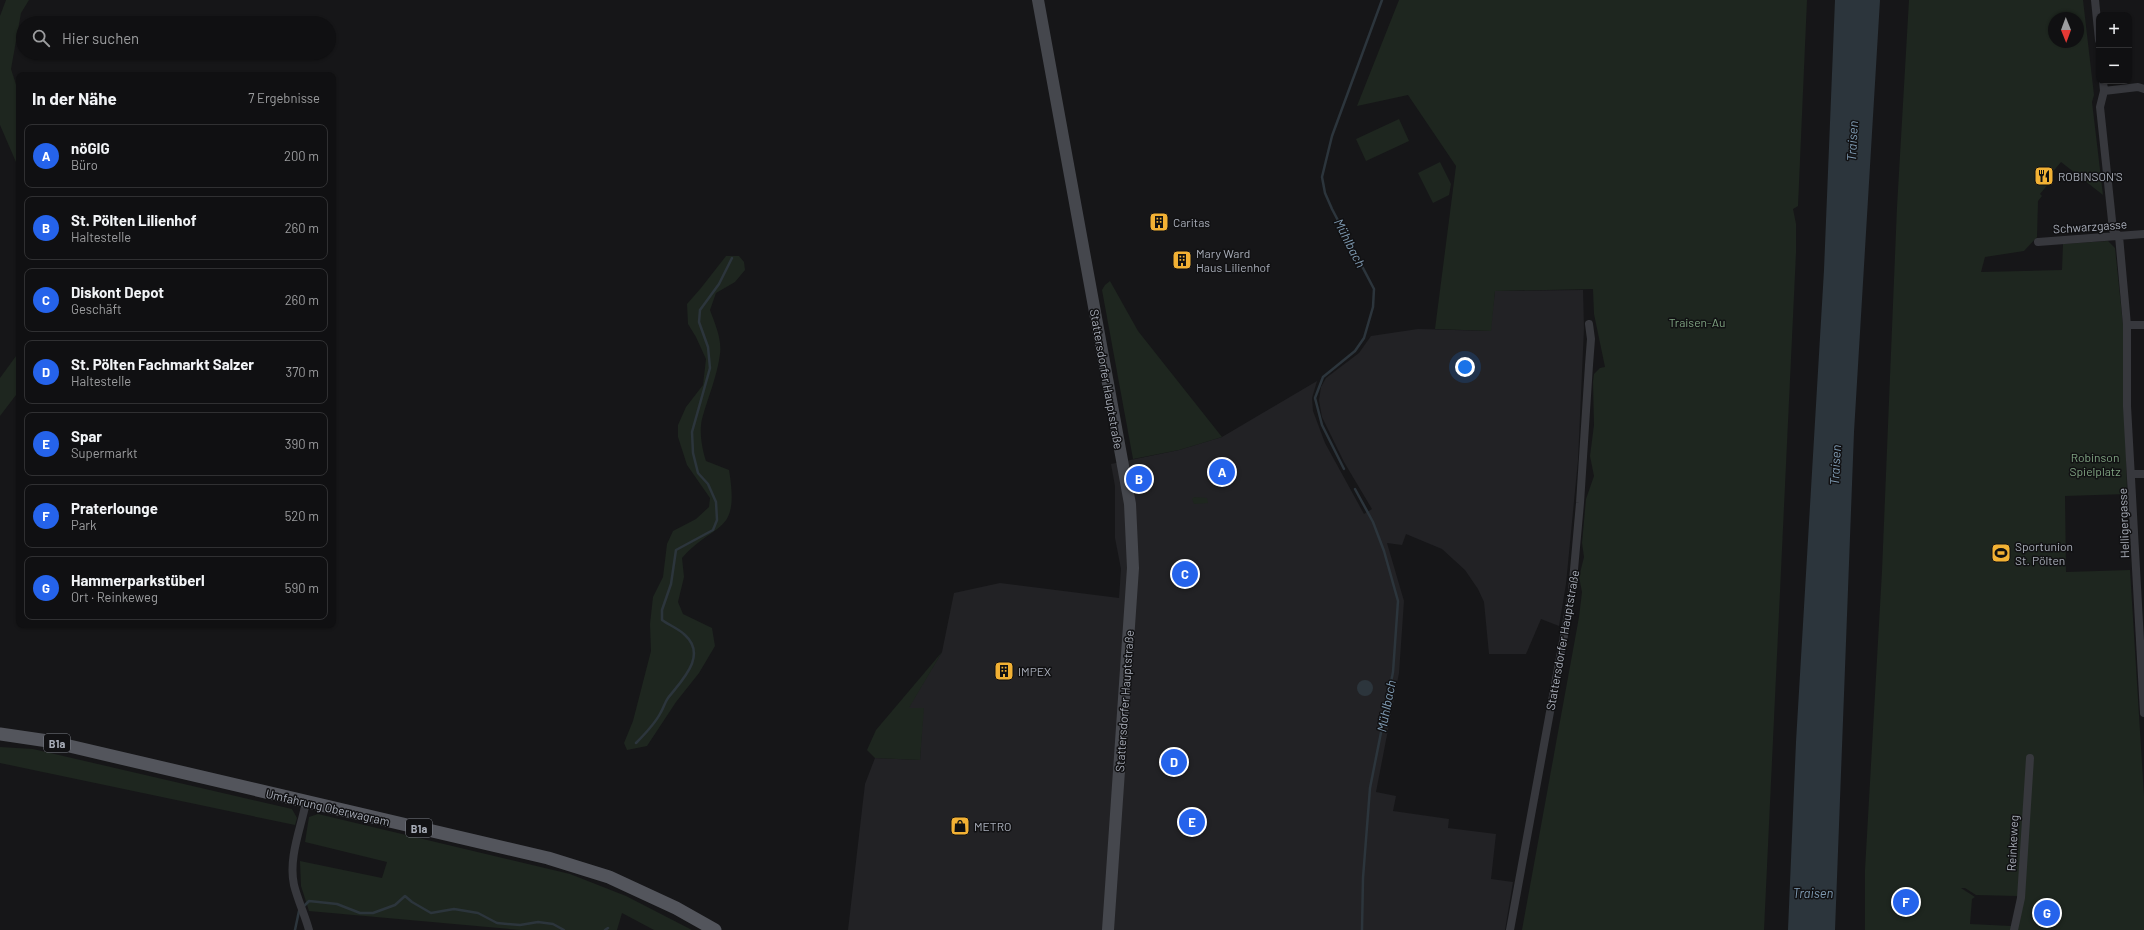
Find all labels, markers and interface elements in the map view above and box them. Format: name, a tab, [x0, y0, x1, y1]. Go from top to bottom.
north arrow	[2048, 12, 2084, 48]
map controls	[2096, 12, 2132, 84]
button: +	[2096, 12, 2132, 48]
search box	[16, 16, 336, 60]
icon: search	[30, 27, 52, 49]
text: Hier suchen	[62, 29, 139, 47]
button: −	[2096, 48, 2132, 84]
text: In der Nähe	[32, 88, 117, 108]
text: 7 Ergebnisse	[248, 90, 320, 106]
water label: Traisen	[1843, 120, 1861, 162]
text: nöGIG	[71, 139, 110, 157]
text: A	[42, 148, 50, 164]
text: 200 m	[284, 148, 319, 164]
text: Büro	[71, 157, 98, 173]
restaurant icon: ROBINSON'S	[2033, 165, 2055, 187]
place label: ROBINSON'S	[2058, 169, 2123, 183]
text: St. Pölten Lilienhof	[71, 211, 196, 229]
building icon: Caritas	[1148, 211, 1170, 233]
place label: Caritas	[1173, 215, 1210, 229]
water label: Mühlbach	[1331, 216, 1369, 270]
street label: Schwarzgasse	[2052, 216, 2128, 236]
text: B	[42, 220, 50, 236]
text: 260 m	[285, 220, 319, 236]
text: Haltestelle	[71, 229, 131, 245]
place label: Mary Ward Haus Lilienhof	[1196, 246, 1270, 274]
building icon: Mary Ward Haus Lilienhof	[1171, 249, 1193, 271]
text: Diskont Depot	[71, 283, 164, 301]
text: C	[42, 292, 50, 308]
text: 260 m	[285, 292, 319, 308]
text: Geschäft	[71, 301, 122, 317]
street label: Stattersdorfer Hauptstraße	[1088, 308, 1126, 450]
park label: Traisen-Au	[1669, 315, 1725, 329]
text: St. Pölten Fachmarkt Salzer	[71, 355, 254, 373]
your location	[1455, 357, 1475, 377]
text: D	[42, 364, 50, 380]
text: 370 m	[285, 364, 319, 380]
text: Haltestelle	[71, 373, 131, 389]
text: Spar	[71, 427, 102, 445]
text: E	[42, 436, 50, 452]
text: 390 m	[285, 436, 319, 452]
water label: Traisen	[1826, 444, 1844, 486]
text: Supermarkt	[71, 445, 138, 461]
park label: Robinson Spielplatz	[2069, 450, 2121, 478]
pin: A	[1209, 457, 1235, 487]
pin: B	[1126, 464, 1152, 494]
street label: Helligergasse	[2115, 488, 2131, 558]
text: Praterlounge	[71, 499, 158, 517]
text: F	[42, 508, 50, 524]
text: 520 m	[285, 508, 319, 524]
text: Park	[71, 517, 97, 533]
place label: Sportunion St. Pölten	[2015, 539, 2073, 567]
sports icon: Sportunion St. Pölten	[1990, 542, 2012, 564]
pin: C	[1172, 559, 1198, 589]
street label: Stattersdorfer Hauptstraße	[1543, 569, 1581, 711]
text: Hammerparkstüberl	[71, 571, 205, 589]
text: G	[42, 580, 50, 596]
text: 590 m	[285, 580, 319, 596]
text: Ort · Reinkeweg	[71, 589, 158, 605]
street label: Stattersdorfer Hauptstraße	[1112, 630, 1136, 772]
building icon: IMPEX	[993, 660, 1015, 682]
place label: IMPEX	[1018, 664, 1051, 678]
water label: Mühlbach	[1373, 678, 1399, 733]
road number: B1a	[44, 734, 70, 752]
pin: D	[1161, 747, 1187, 777]
street label: Umfahrung Oberwagram	[265, 786, 391, 828]
pin: E	[1179, 807, 1205, 837]
street label: Reinkeweg	[2004, 814, 2020, 872]
shop icon: METRO	[949, 815, 971, 837]
road number: B1a	[406, 819, 432, 837]
place label: METRO	[974, 819, 1011, 833]
water label: Traisen	[1793, 885, 1834, 901]
pin: F	[1893, 887, 1919, 917]
pin: G	[2034, 898, 2060, 928]

